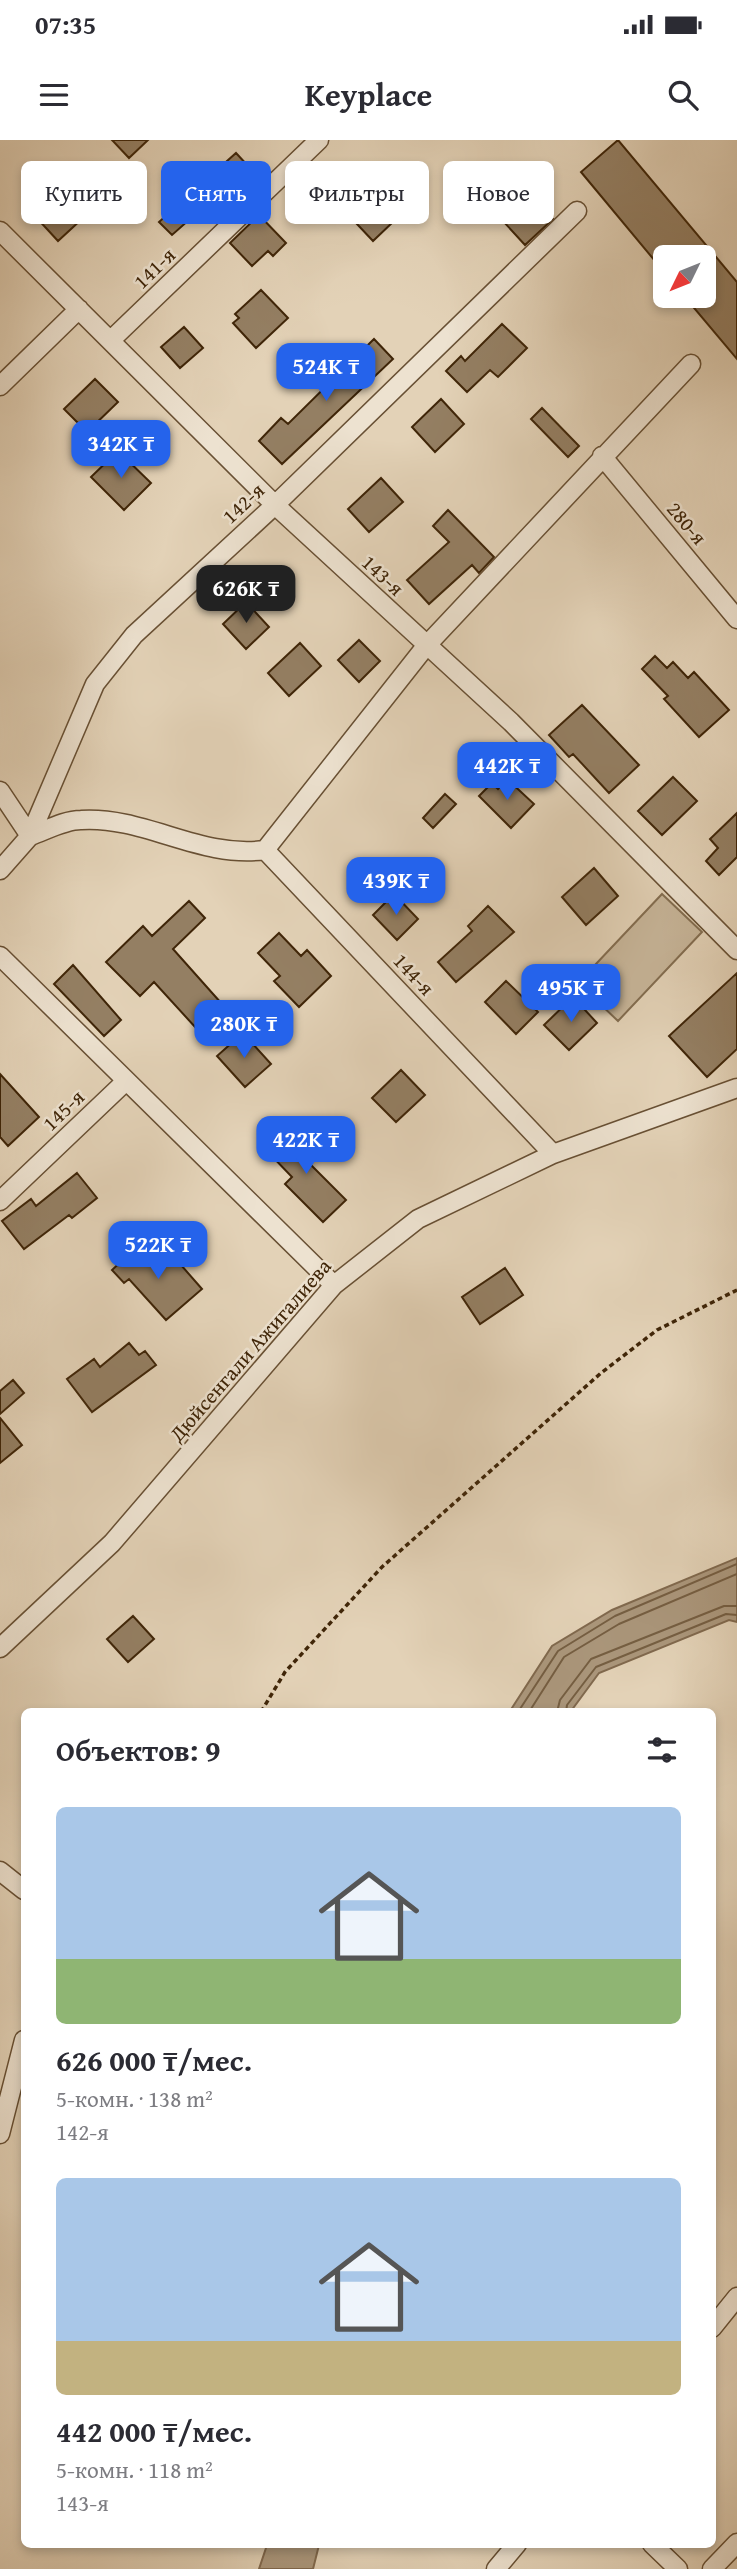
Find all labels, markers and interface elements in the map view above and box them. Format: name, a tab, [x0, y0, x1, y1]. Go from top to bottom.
text: 07:35	[35, 5, 96, 44]
text: Keyplace	[305, 71, 432, 118]
icon: menu	[35, 76, 73, 114]
icon: search	[664, 76, 702, 114]
chip: Купить	[21, 161, 147, 224]
chip: Снять	[161, 161, 271, 224]
chip: Фильтры	[285, 161, 429, 224]
chip: Новое	[443, 161, 554, 224]
street label: 141-я	[126, 240, 182, 296]
north arrow	[653, 245, 716, 308]
map controls	[653, 245, 716, 308]
pin: 524K ₸	[269, 344, 383, 403]
text: 524K ₸	[292, 349, 360, 382]
pin: 342K ₸	[64, 420, 178, 480]
text: 342K ₸	[87, 426, 155, 459]
street label: 142-я	[215, 475, 271, 531]
street label: 280-я	[660, 495, 715, 552]
street label: 143-я	[355, 547, 411, 603]
pin: 626K ₸	[189, 566, 303, 625]
text: 626K ₸	[212, 571, 280, 604]
pin: 442K ₸	[450, 742, 564, 802]
text: 442K ₸	[473, 748, 541, 781]
pin: 439K ₸	[339, 858, 453, 917]
text: 439K ₸	[362, 863, 430, 896]
street label: 144-я	[386, 946, 442, 1002]
pin: 495K ₸	[514, 964, 628, 1024]
text: 495K ₸	[537, 970, 605, 1003]
pin: 280K ₸	[187, 1000, 301, 1060]
text: 280K ₸	[210, 1006, 278, 1039]
street label: 145-я	[35, 1082, 91, 1138]
pin: 422K ₸	[249, 1116, 363, 1176]
text: 422K ₸	[272, 1122, 340, 1155]
pin: 522K ₸	[101, 1222, 215, 1281]
text: 522K ₸	[124, 1227, 192, 1260]
street label: Дюйсенгали Ажигалиева	[161, 1252, 338, 1449]
text: Объектов: 9	[56, 1728, 220, 1772]
icon: filters	[643, 1731, 681, 1769]
icon: home	[306, 1853, 432, 1979]
text: 626 000 ₸/мес.	[56, 2038, 252, 2082]
text: 5-комн. · 138 m²	[56, 2082, 213, 2115]
text: 142-я	[56, 2115, 109, 2148]
icon: home	[306, 2224, 432, 2350]
text: 442 000 ₸/мес.	[56, 2409, 252, 2453]
text: 5-комн. · 118 m²	[56, 2453, 213, 2486]
text: 143-я	[56, 2486, 109, 2519]

